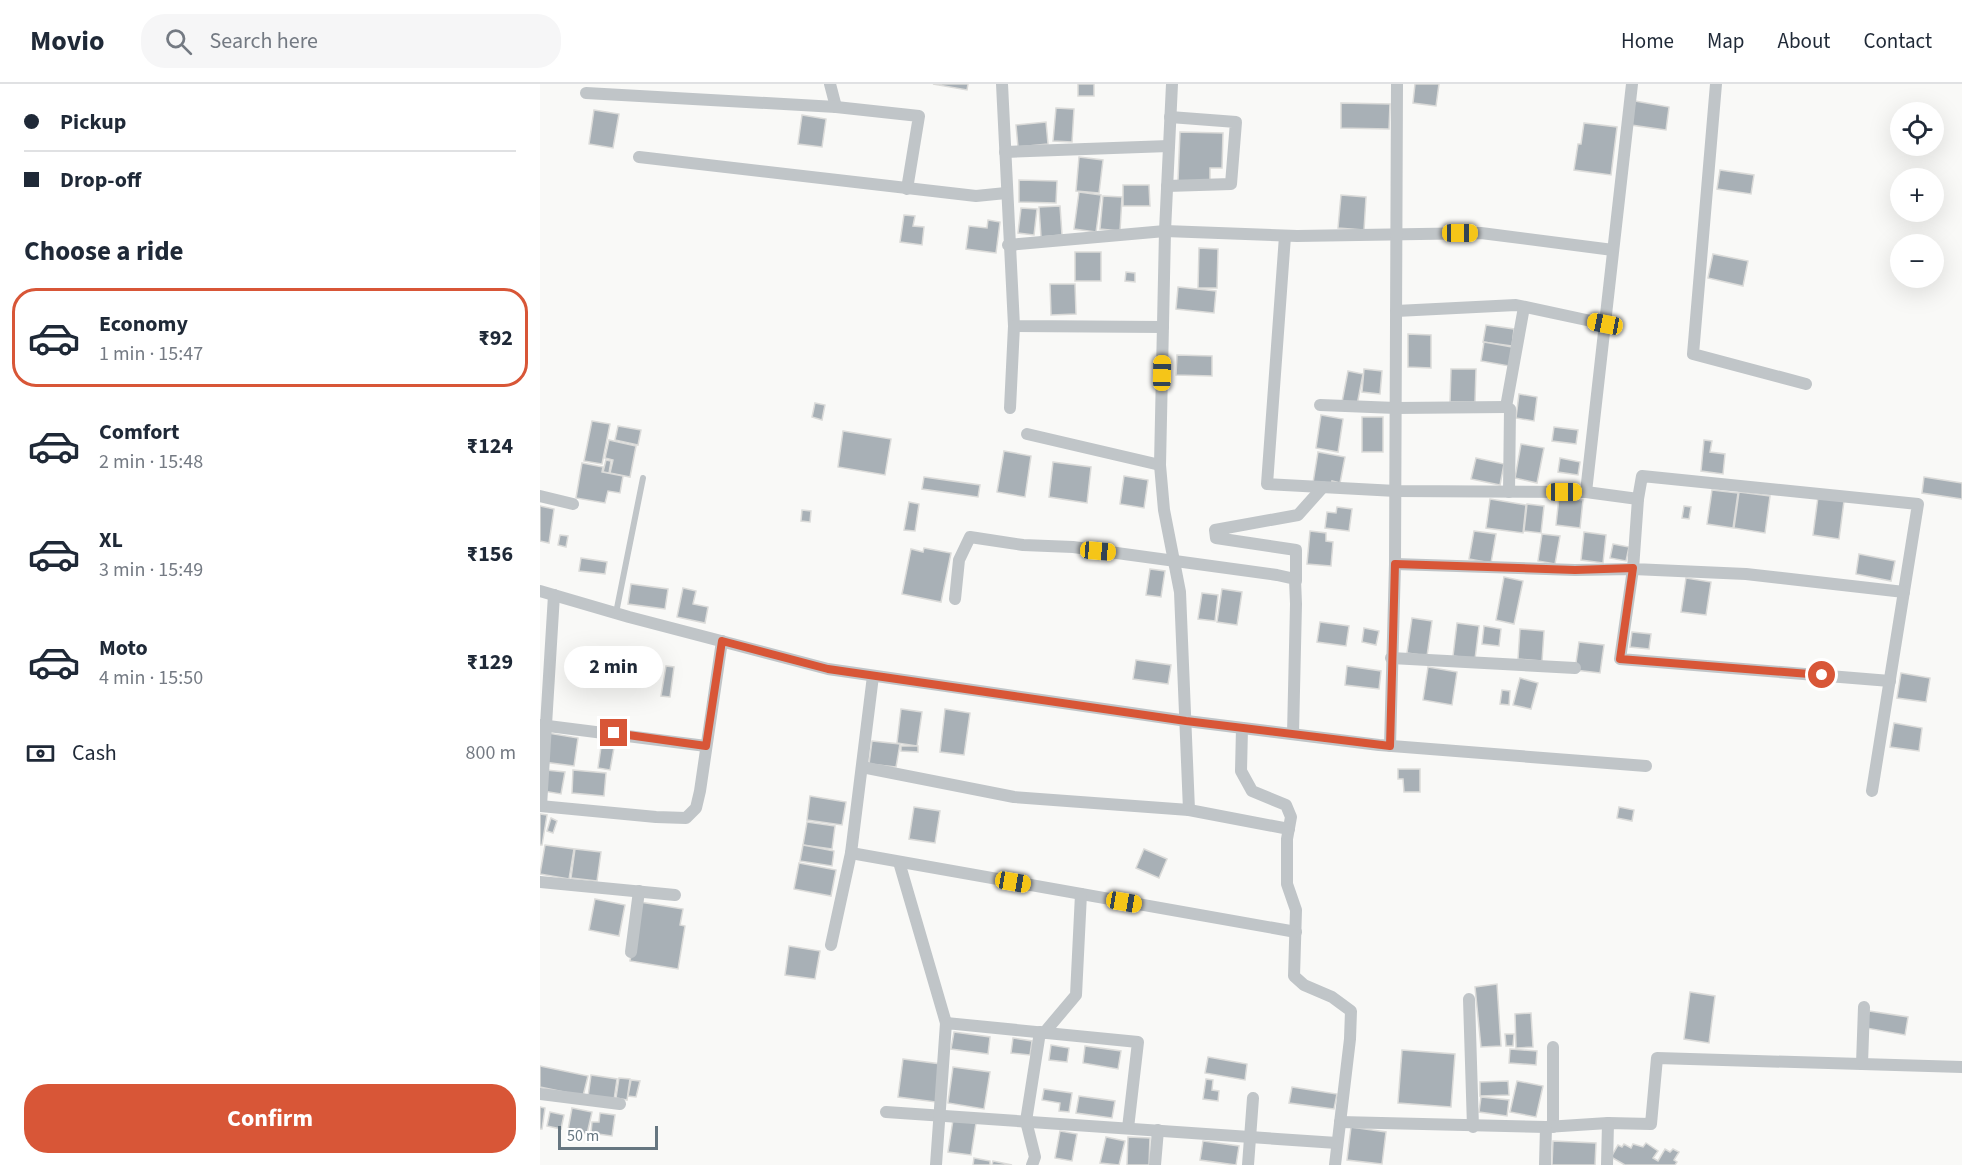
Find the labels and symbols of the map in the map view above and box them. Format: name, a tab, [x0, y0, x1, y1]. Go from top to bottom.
car	[1442, 224, 1478, 242]
car	[1586, 312, 1624, 336]
car	[1153, 355, 1171, 391]
car	[1546, 483, 1582, 501]
car	[1079, 540, 1117, 562]
callout: 2 min	[565, 646, 664, 688]
route start	[1808, 661, 1835, 688]
route end	[600, 719, 627, 746]
car	[994, 870, 1032, 894]
car	[1105, 890, 1143, 914]
scale bar	[558, 1123, 658, 1150]

